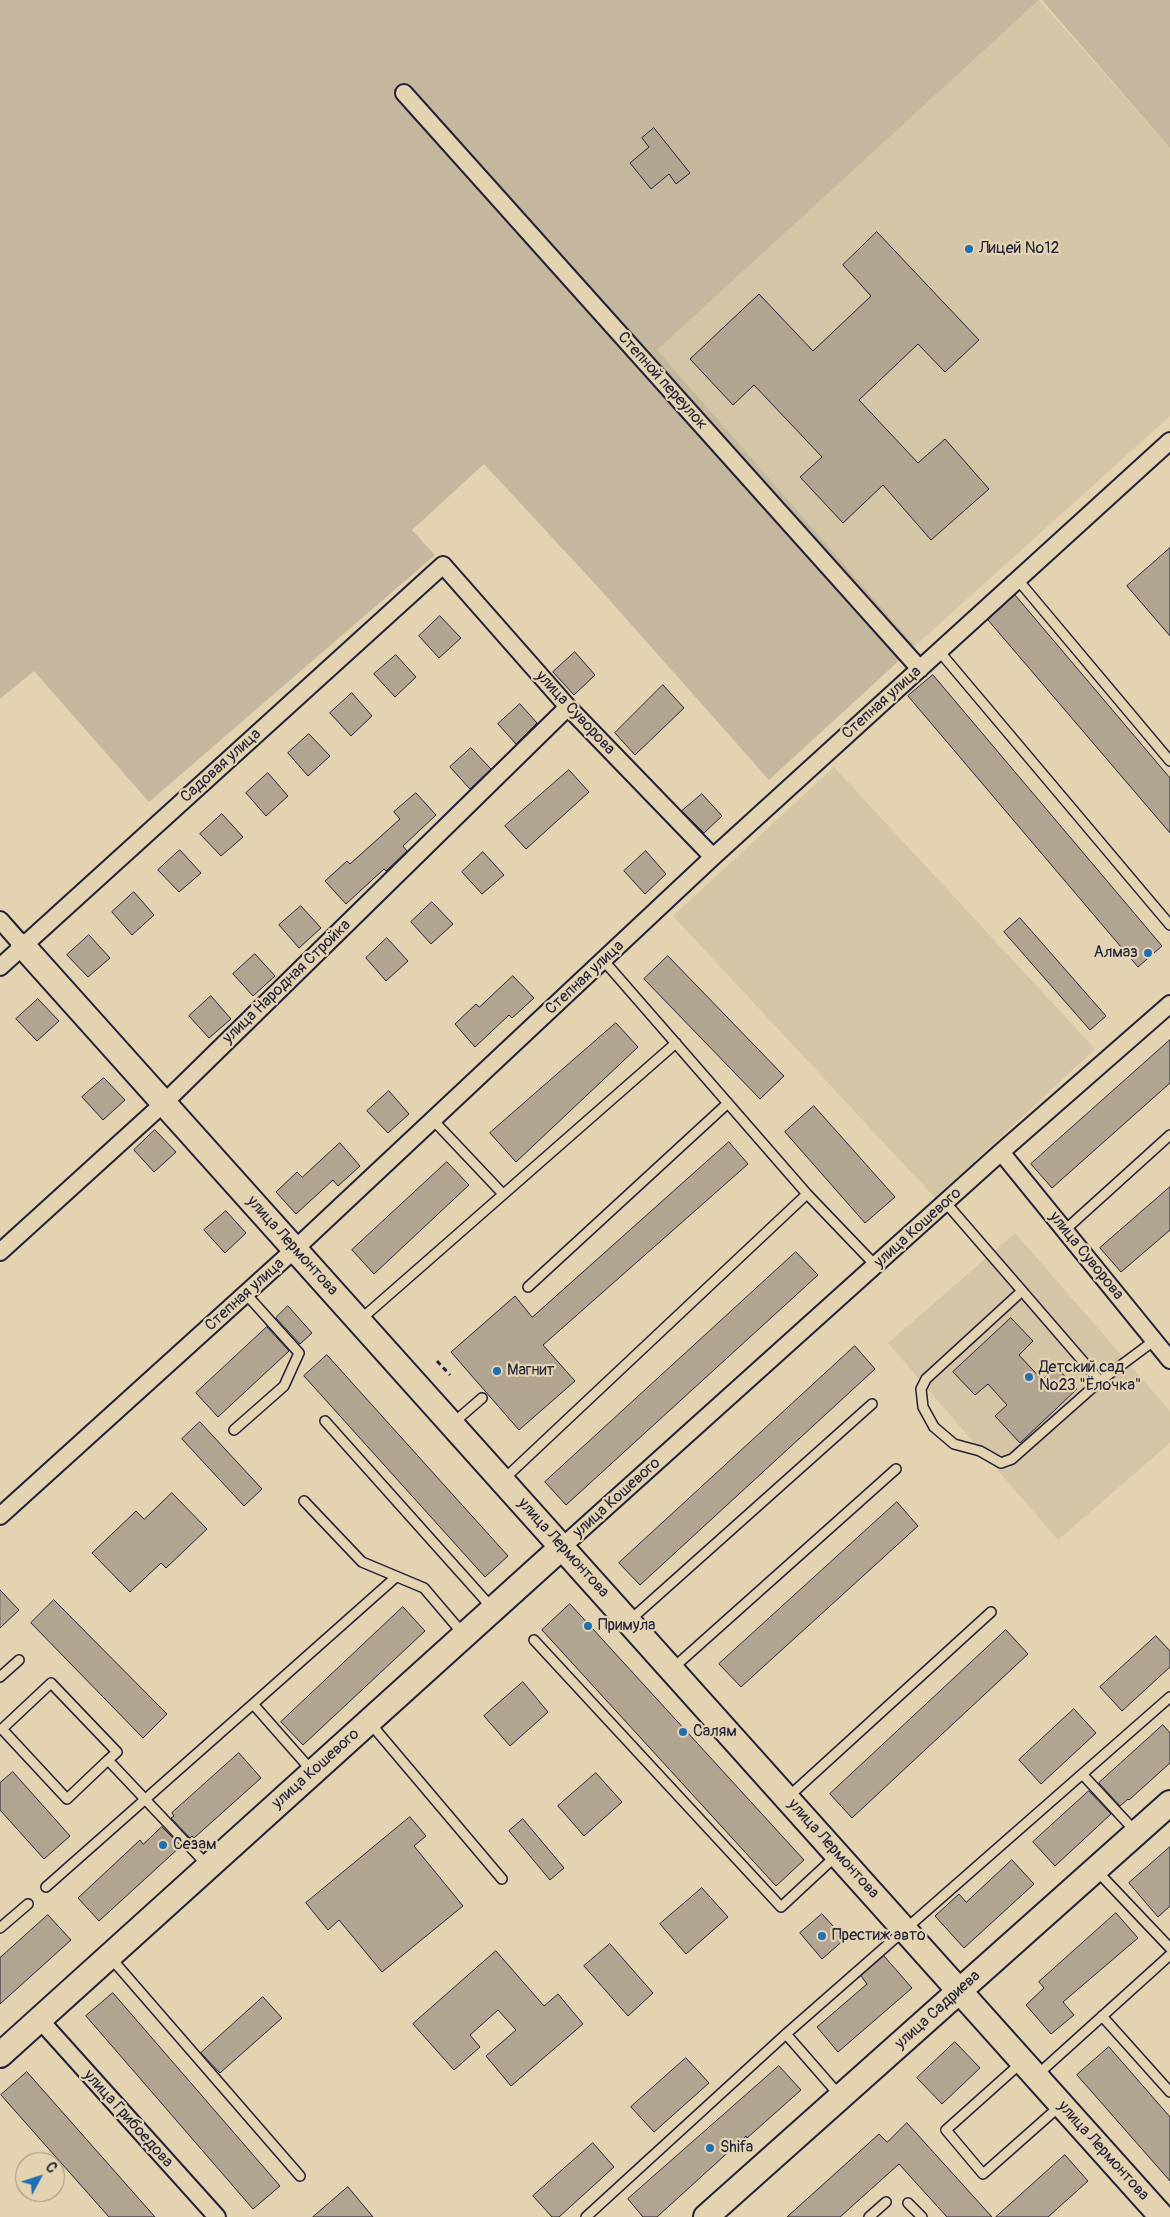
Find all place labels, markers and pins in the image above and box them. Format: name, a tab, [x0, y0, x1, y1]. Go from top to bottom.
place label: Лицей №12	[979, 239, 1059, 259]
marker: Лицей №12	[963, 243, 975, 255]
place label: Алмаз	[1094, 943, 1138, 963]
marker: Алмаз	[1142, 947, 1154, 959]
place label: Детский сад №23 "Ёлочка"	[1039, 1358, 1141, 1396]
place label: Магнит	[507, 1361, 555, 1381]
marker: Магнит	[491, 1365, 503, 1377]
marker: Детский сад №23 "Ёлочка"	[1023, 1371, 1035, 1383]
place label: Примула	[598, 1616, 656, 1636]
marker: Примула	[582, 1620, 594, 1632]
place label: Салям	[693, 1722, 737, 1742]
marker: Салям	[677, 1726, 689, 1738]
place label: Сезам	[173, 1835, 216, 1855]
marker: Сезам	[157, 1839, 169, 1851]
place label: Престиж авто	[832, 1926, 926, 1946]
marker: Престиж авто	[816, 1930, 828, 1942]
place label: Shifa	[720, 2138, 753, 2158]
marker: Shifa	[704, 2142, 716, 2154]

